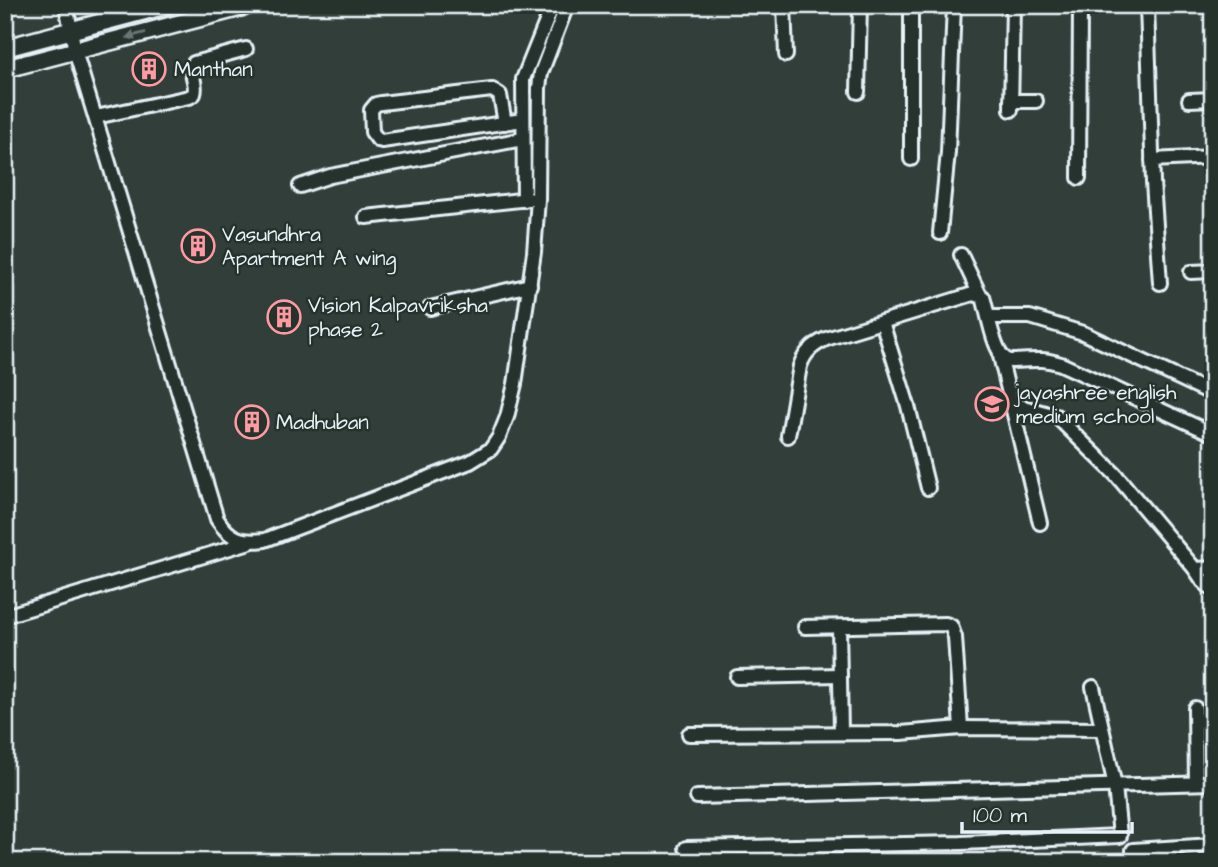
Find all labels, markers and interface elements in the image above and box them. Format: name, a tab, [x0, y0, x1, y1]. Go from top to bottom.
one-way arrow	[125, 30, 147, 41]
building icon: Manthan	[130, 50, 168, 88]
place label: Manthan	[174, 55, 253, 84]
place label: Vasundhra Apartment A wing	[222, 220, 397, 275]
building icon: Vasundhra Apartment A wing	[179, 227, 217, 265]
place label: Vision Kalpavriksha phase 2	[308, 291, 488, 345]
building icon: Vision Kalpavriksha phase 2	[265, 298, 303, 336]
place label: jayashree english medium school	[1013, 378, 1177, 431]
school or university icon: jayashree english medium school	[973, 385, 1011, 423]
building icon: Madhuban	[233, 403, 271, 441]
place label: Madhuban	[276, 408, 369, 437]
scale bar	[962, 790, 1132, 834]
text: 100 m	[973, 801, 1028, 830]

